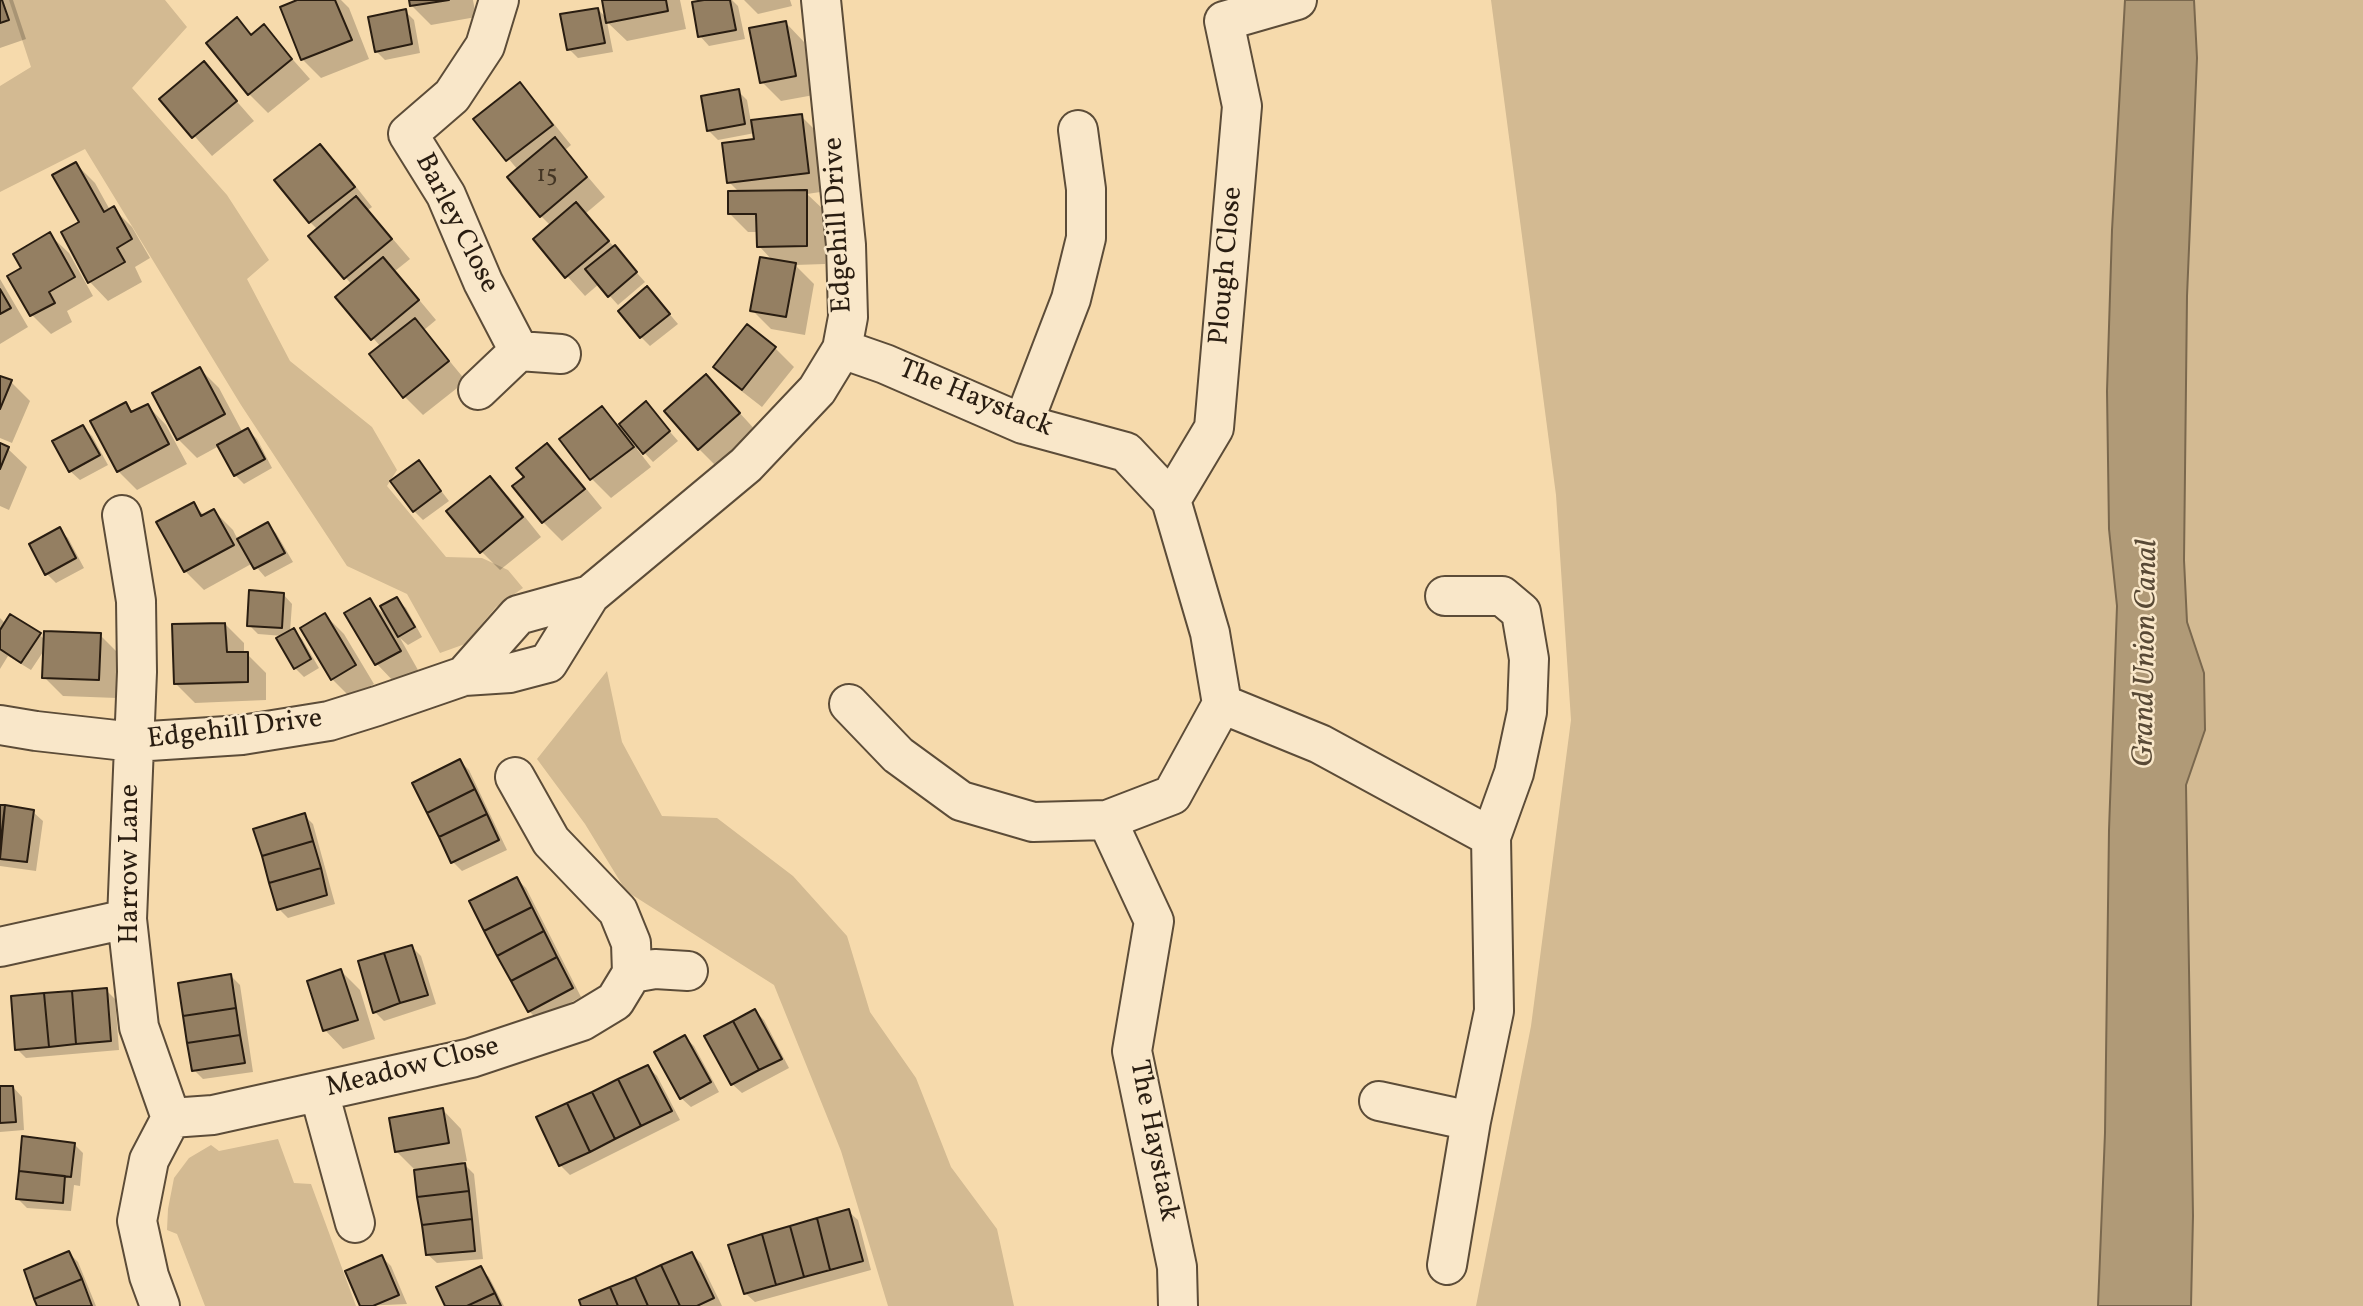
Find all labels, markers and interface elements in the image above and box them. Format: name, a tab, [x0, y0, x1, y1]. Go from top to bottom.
street label: Edgehill Drive	[819, 136, 861, 314]
street label: Barley Close	[406, 149, 504, 299]
house number: 15	[537, 163, 557, 191]
street label: Plough Close	[1204, 185, 1252, 347]
street label: The Haystack	[893, 354, 1057, 446]
water label: Grand Union Canal	[2128, 539, 2168, 767]
street label: Edgehill Drive	[146, 704, 324, 758]
street label: Harrow Lane	[115, 784, 149, 944]
street label: Meadow Close	[323, 1031, 503, 1107]
street label: The Haystack	[1120, 1058, 1184, 1224]

